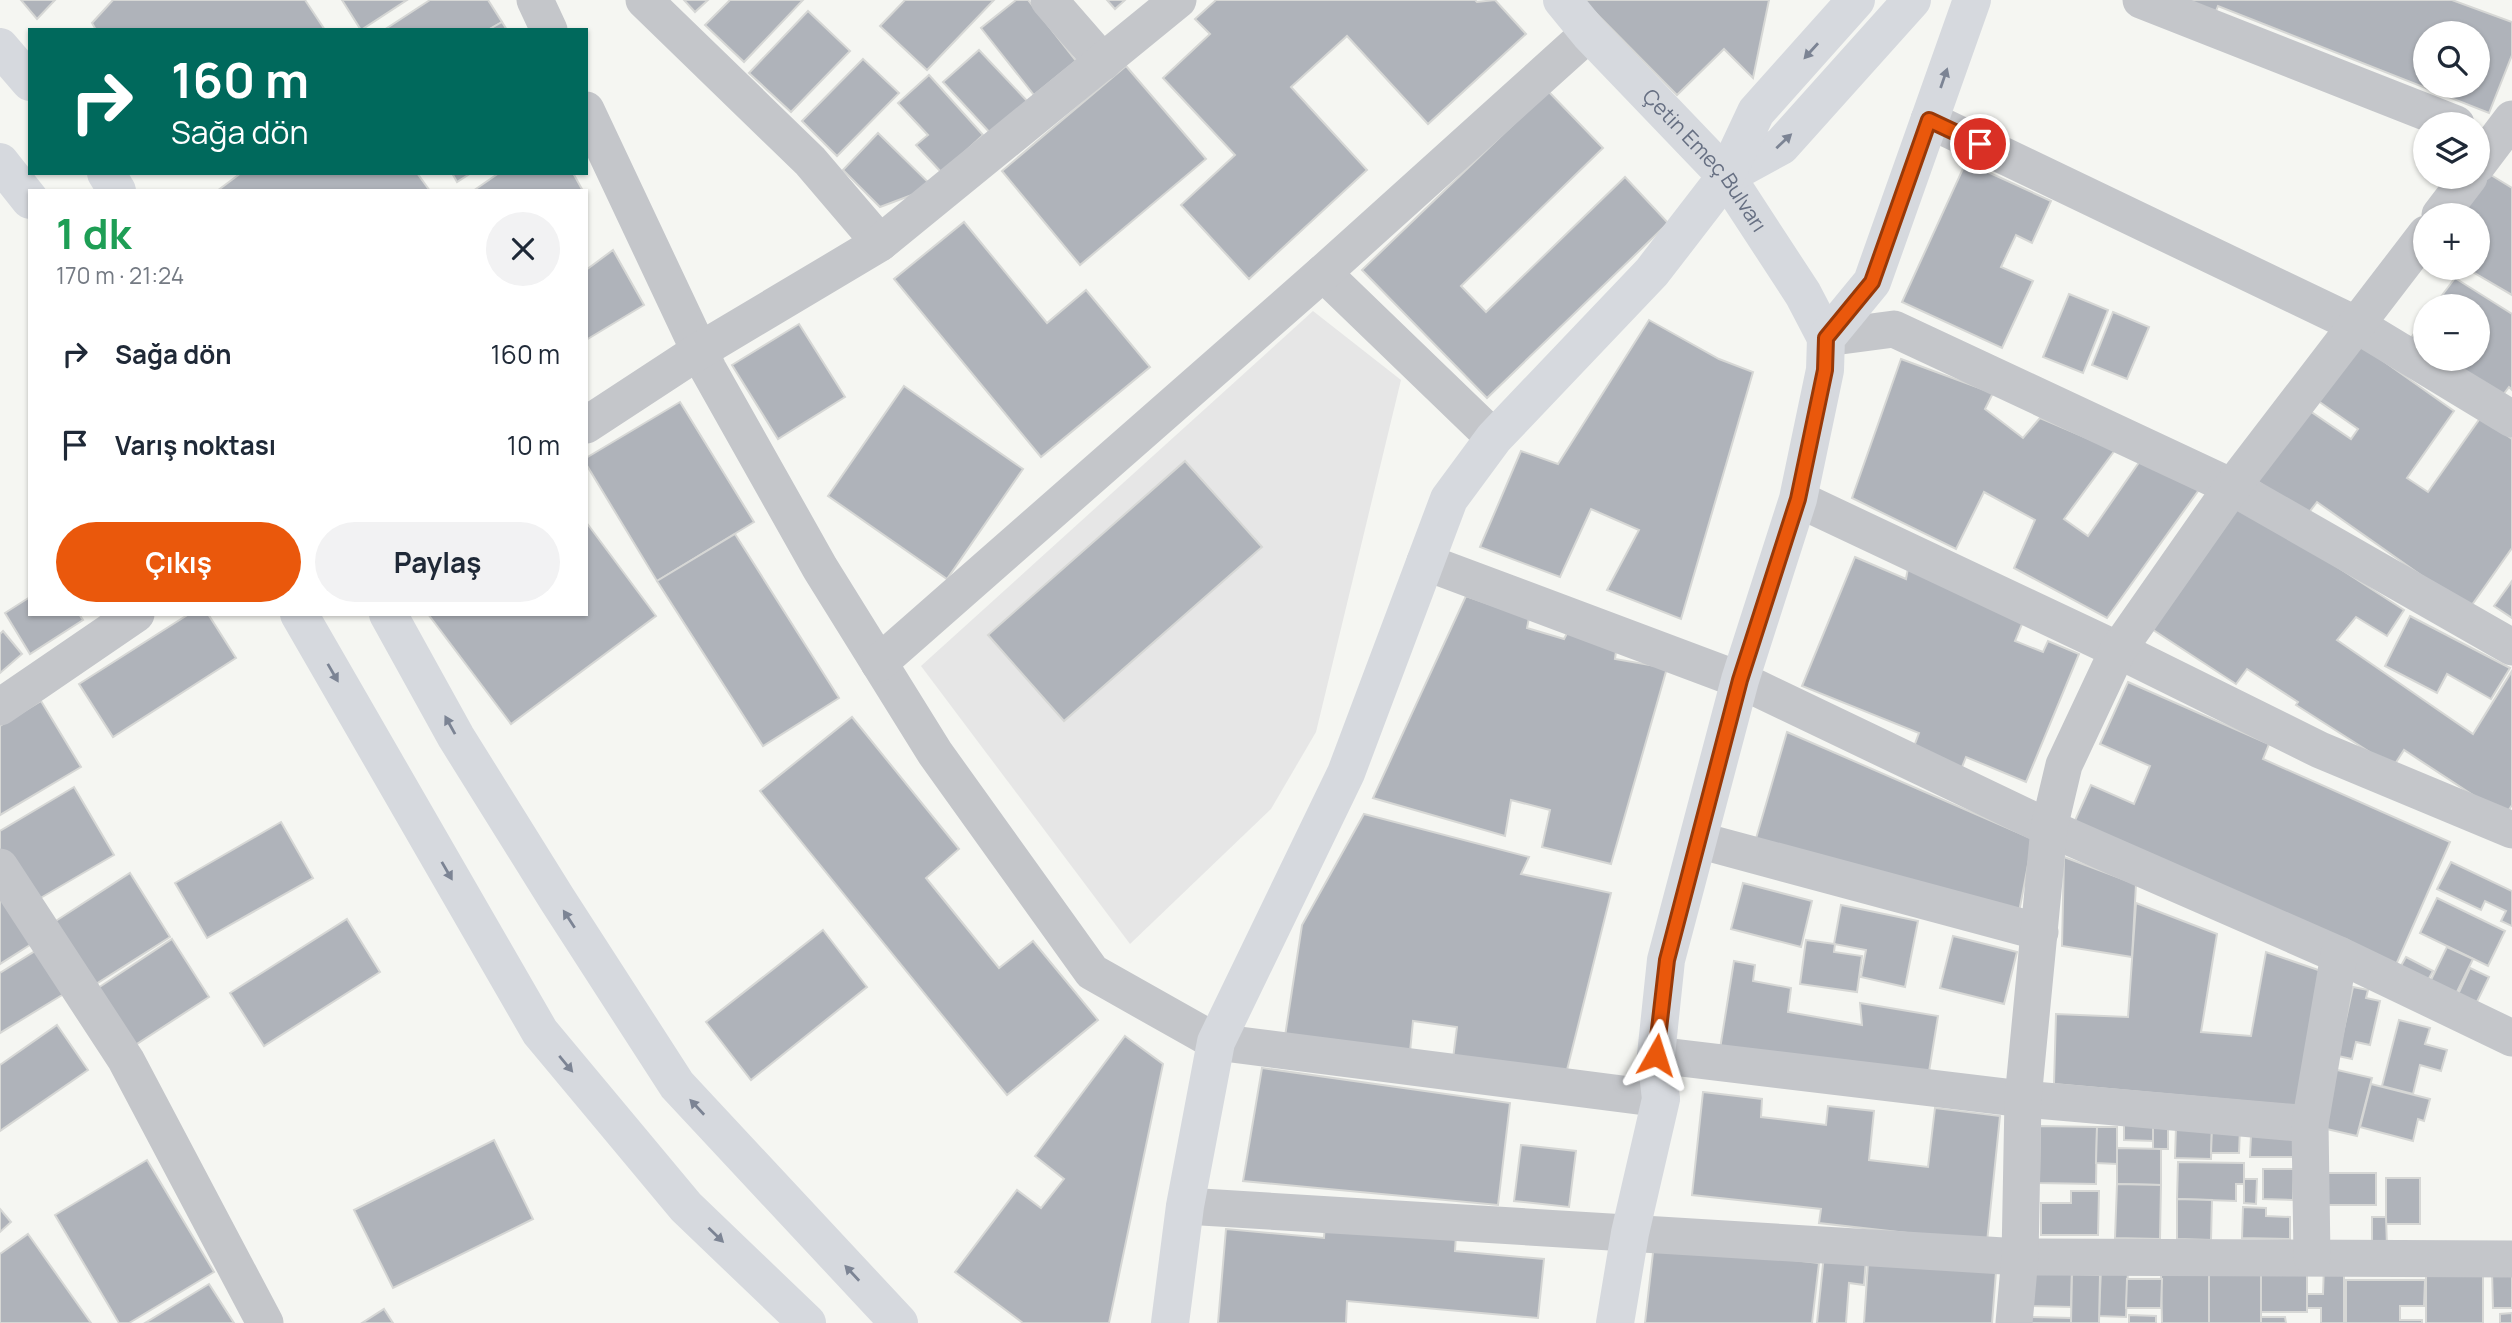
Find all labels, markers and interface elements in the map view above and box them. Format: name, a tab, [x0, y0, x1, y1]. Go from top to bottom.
map controls	[2413, 21, 2490, 371]
button: search	[2413, 21, 2490, 98]
one-way arrow	[1803, 42, 1819, 60]
text: 160 m	[171, 46, 309, 113]
icon: right	[56, 56, 147, 147]
one-way arrow	[1939, 67, 1950, 88]
street label: Çetin Emeç Bulvarı	[1637, 82, 1774, 237]
text: Sağa dön	[171, 110, 309, 154]
button: layers	[2413, 112, 2490, 189]
pin	[1950, 114, 2010, 174]
icon: arrive	[1961, 125, 1999, 163]
one-way arrow	[1776, 133, 1793, 149]
button: +	[2413, 203, 2490, 280]
text: 1 dk	[56, 204, 131, 262]
button: close	[486, 212, 560, 286]
text: 170 m · 21:24	[56, 259, 184, 291]
button: −	[2413, 294, 2490, 371]
icon: right	[56, 335, 94, 373]
text: Sağa dön	[115, 336, 232, 372]
text: 160 m	[491, 336, 560, 372]
icon: arrive	[56, 426, 94, 464]
text: Varış noktası	[115, 427, 276, 463]
text: 10 m	[507, 427, 560, 463]
button: Çıkış	[56, 522, 301, 602]
button: Paylaş	[315, 522, 560, 602]
one-way arrow	[327, 664, 340, 683]
one-way arrow	[444, 716, 456, 735]
one-way arrow	[441, 861, 453, 880]
one-way arrow	[563, 909, 576, 929]
position arrow	[1619, 1018, 1693, 1092]
one-way arrow	[558, 1055, 573, 1072]
one-way arrow	[689, 1098, 705, 1116]
one-way arrow	[707, 1226, 724, 1242]
one-way arrow	[845, 1265, 861, 1282]

